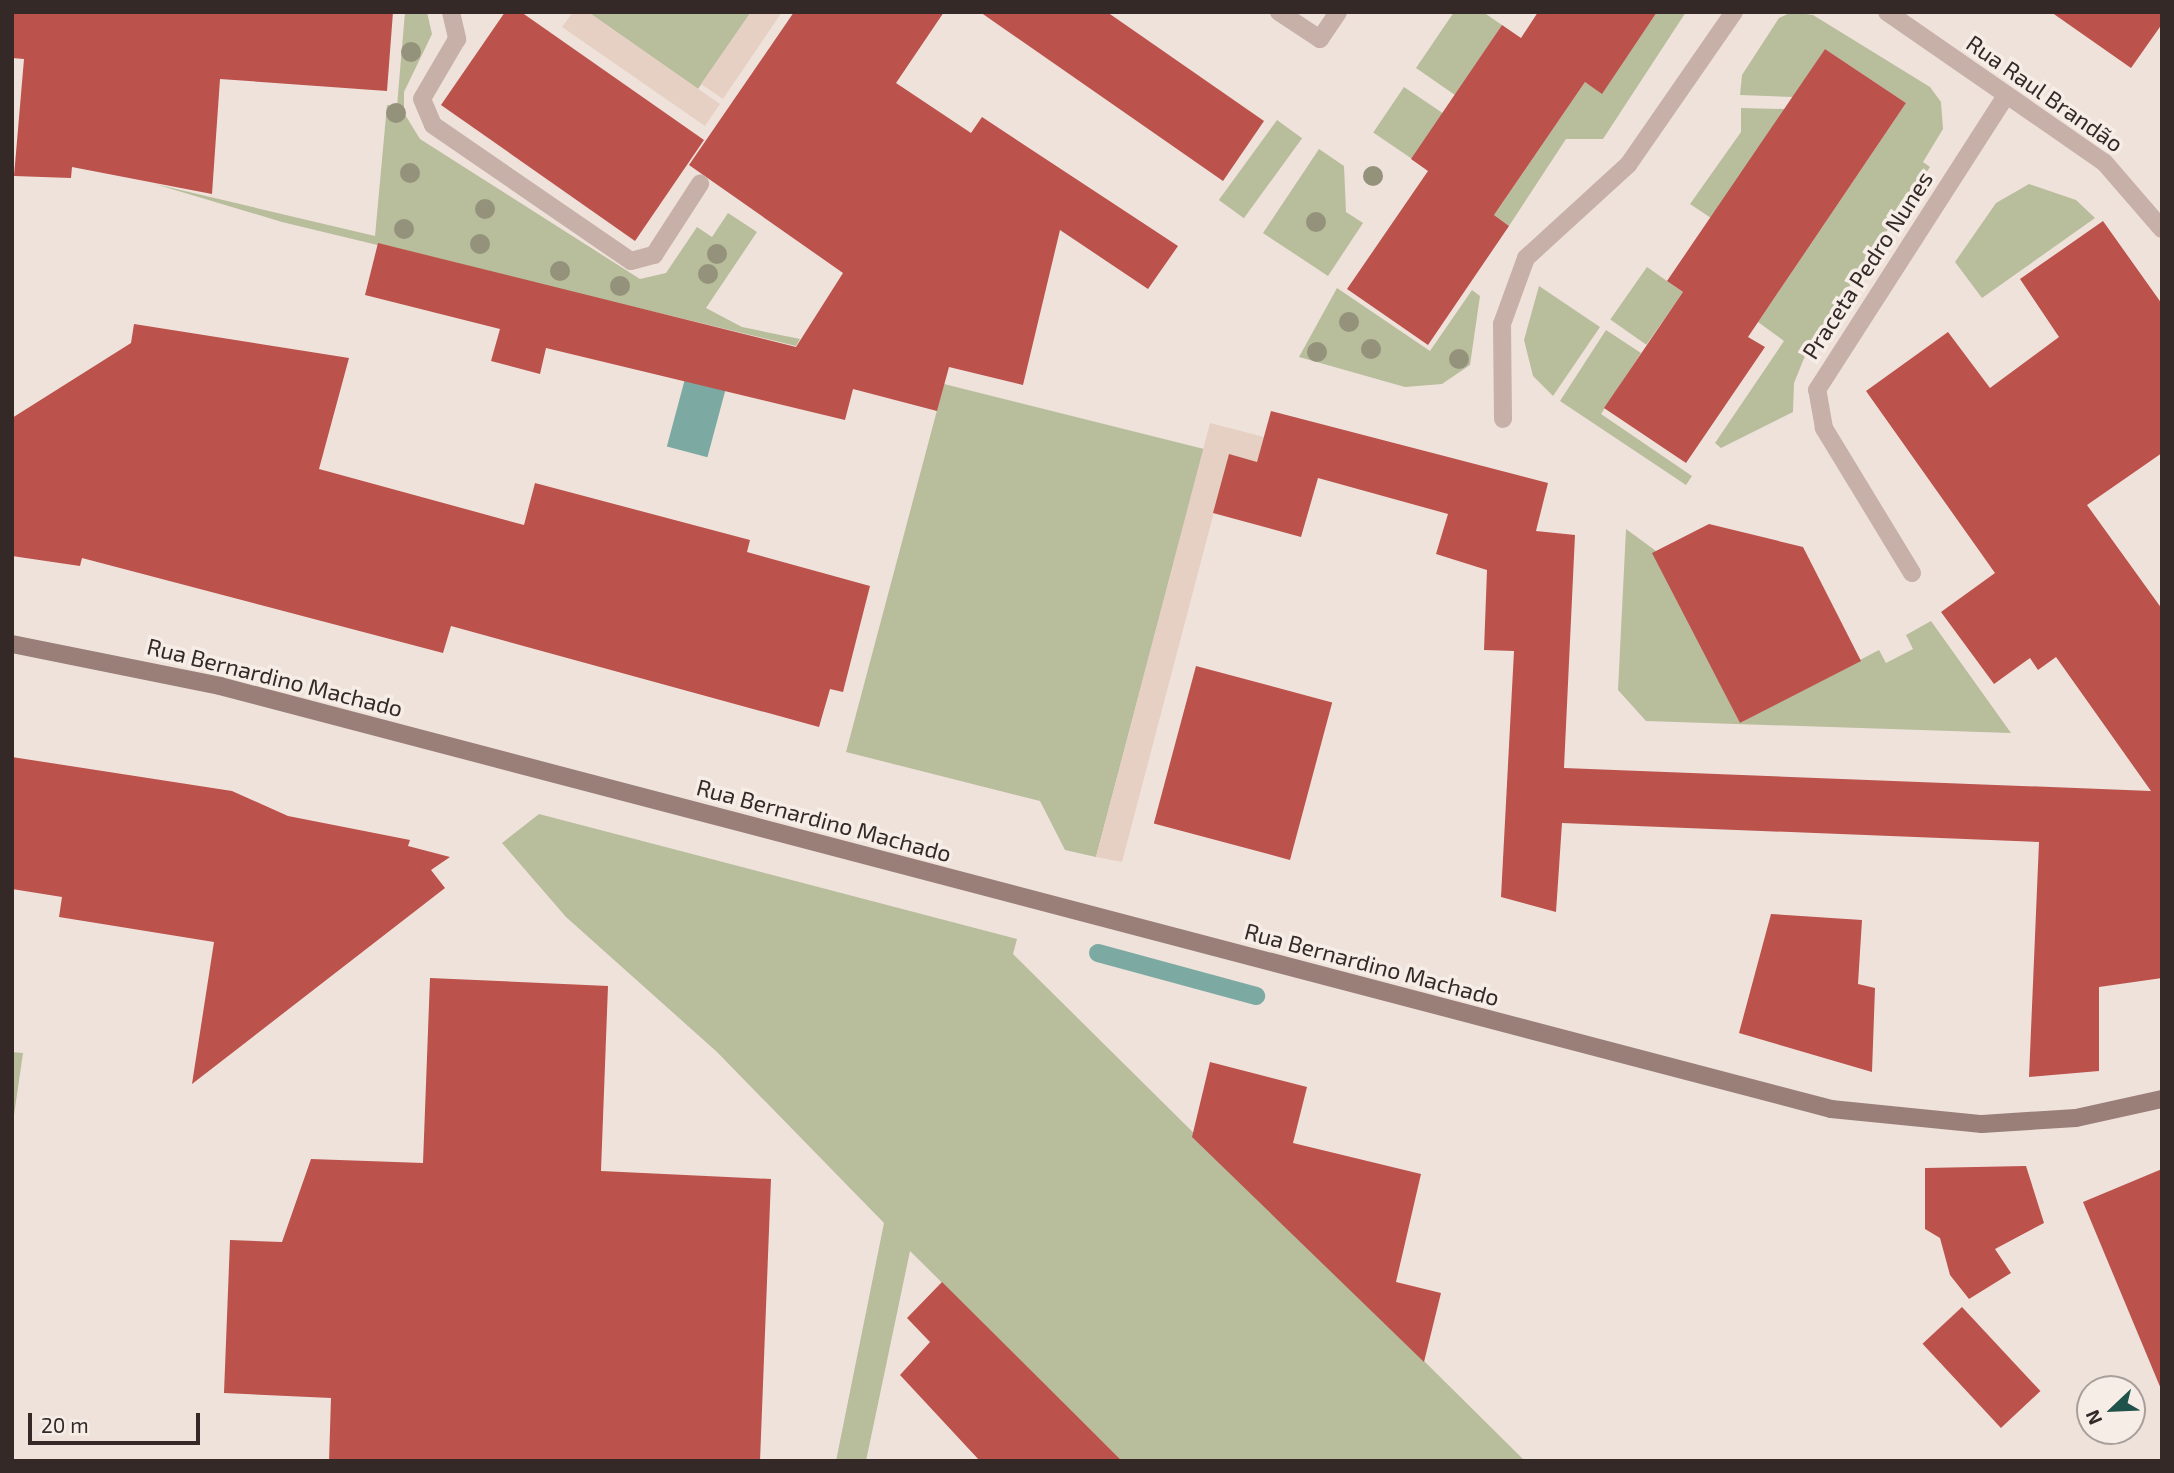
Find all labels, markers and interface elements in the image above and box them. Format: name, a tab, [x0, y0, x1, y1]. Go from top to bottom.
street label: Rua Raul Brandão	[1961, 29, 2129, 157]
street label: Praceta Pedro Nunes	[1796, 166, 1938, 364]
street label: Rua Bernardino Machado	[144, 632, 406, 722]
street label: Rua Bernardino Machado	[694, 773, 954, 867]
street label: Rua Bernardino Machado	[1242, 917, 1502, 1011]
north arrow	[2076, 1375, 2146, 1445]
scale bar	[32, 1400, 203, 1444]
text: N	[2080, 1407, 2106, 1428]
text: 20 m	[41, 1412, 89, 1437]

